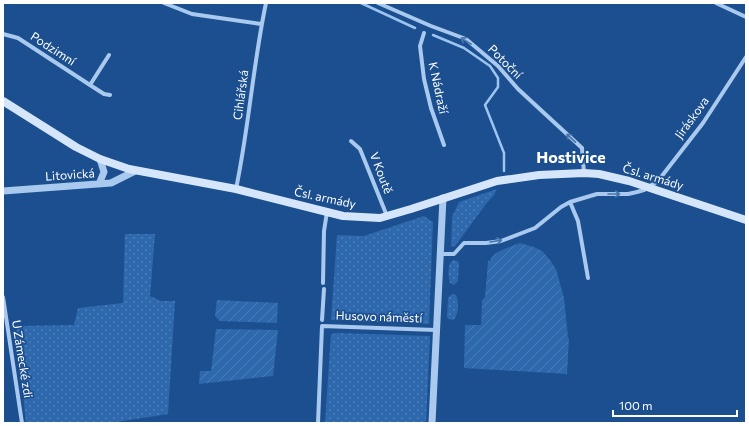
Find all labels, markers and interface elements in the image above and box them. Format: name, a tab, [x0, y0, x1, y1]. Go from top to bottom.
street label: Podzimní	[28, 28, 79, 68]
one-way arrow	[460, 36, 472, 44]
street label: Potoční	[486, 41, 526, 82]
street label: K Nádraží	[427, 61, 451, 116]
street label: Cihlářská	[230, 69, 250, 121]
street label: Jiráskova	[671, 94, 712, 142]
one-way arrow	[566, 134, 577, 143]
district label: Hostivice	[536, 147, 606, 166]
street label: V Koutě	[368, 150, 396, 195]
street label: Čsl. armády	[621, 160, 685, 192]
street label: Litovická	[45, 165, 95, 183]
street label: Čsl. armády	[293, 184, 357, 210]
one-way arrow	[607, 190, 620, 198]
one-way arrow	[489, 237, 502, 245]
street label: Husovo náměstí	[335, 307, 424, 325]
street label: U Zámecké zdi	[10, 319, 36, 399]
scale bar	[613, 392, 737, 418]
text: 100 m	[619, 398, 653, 412]

